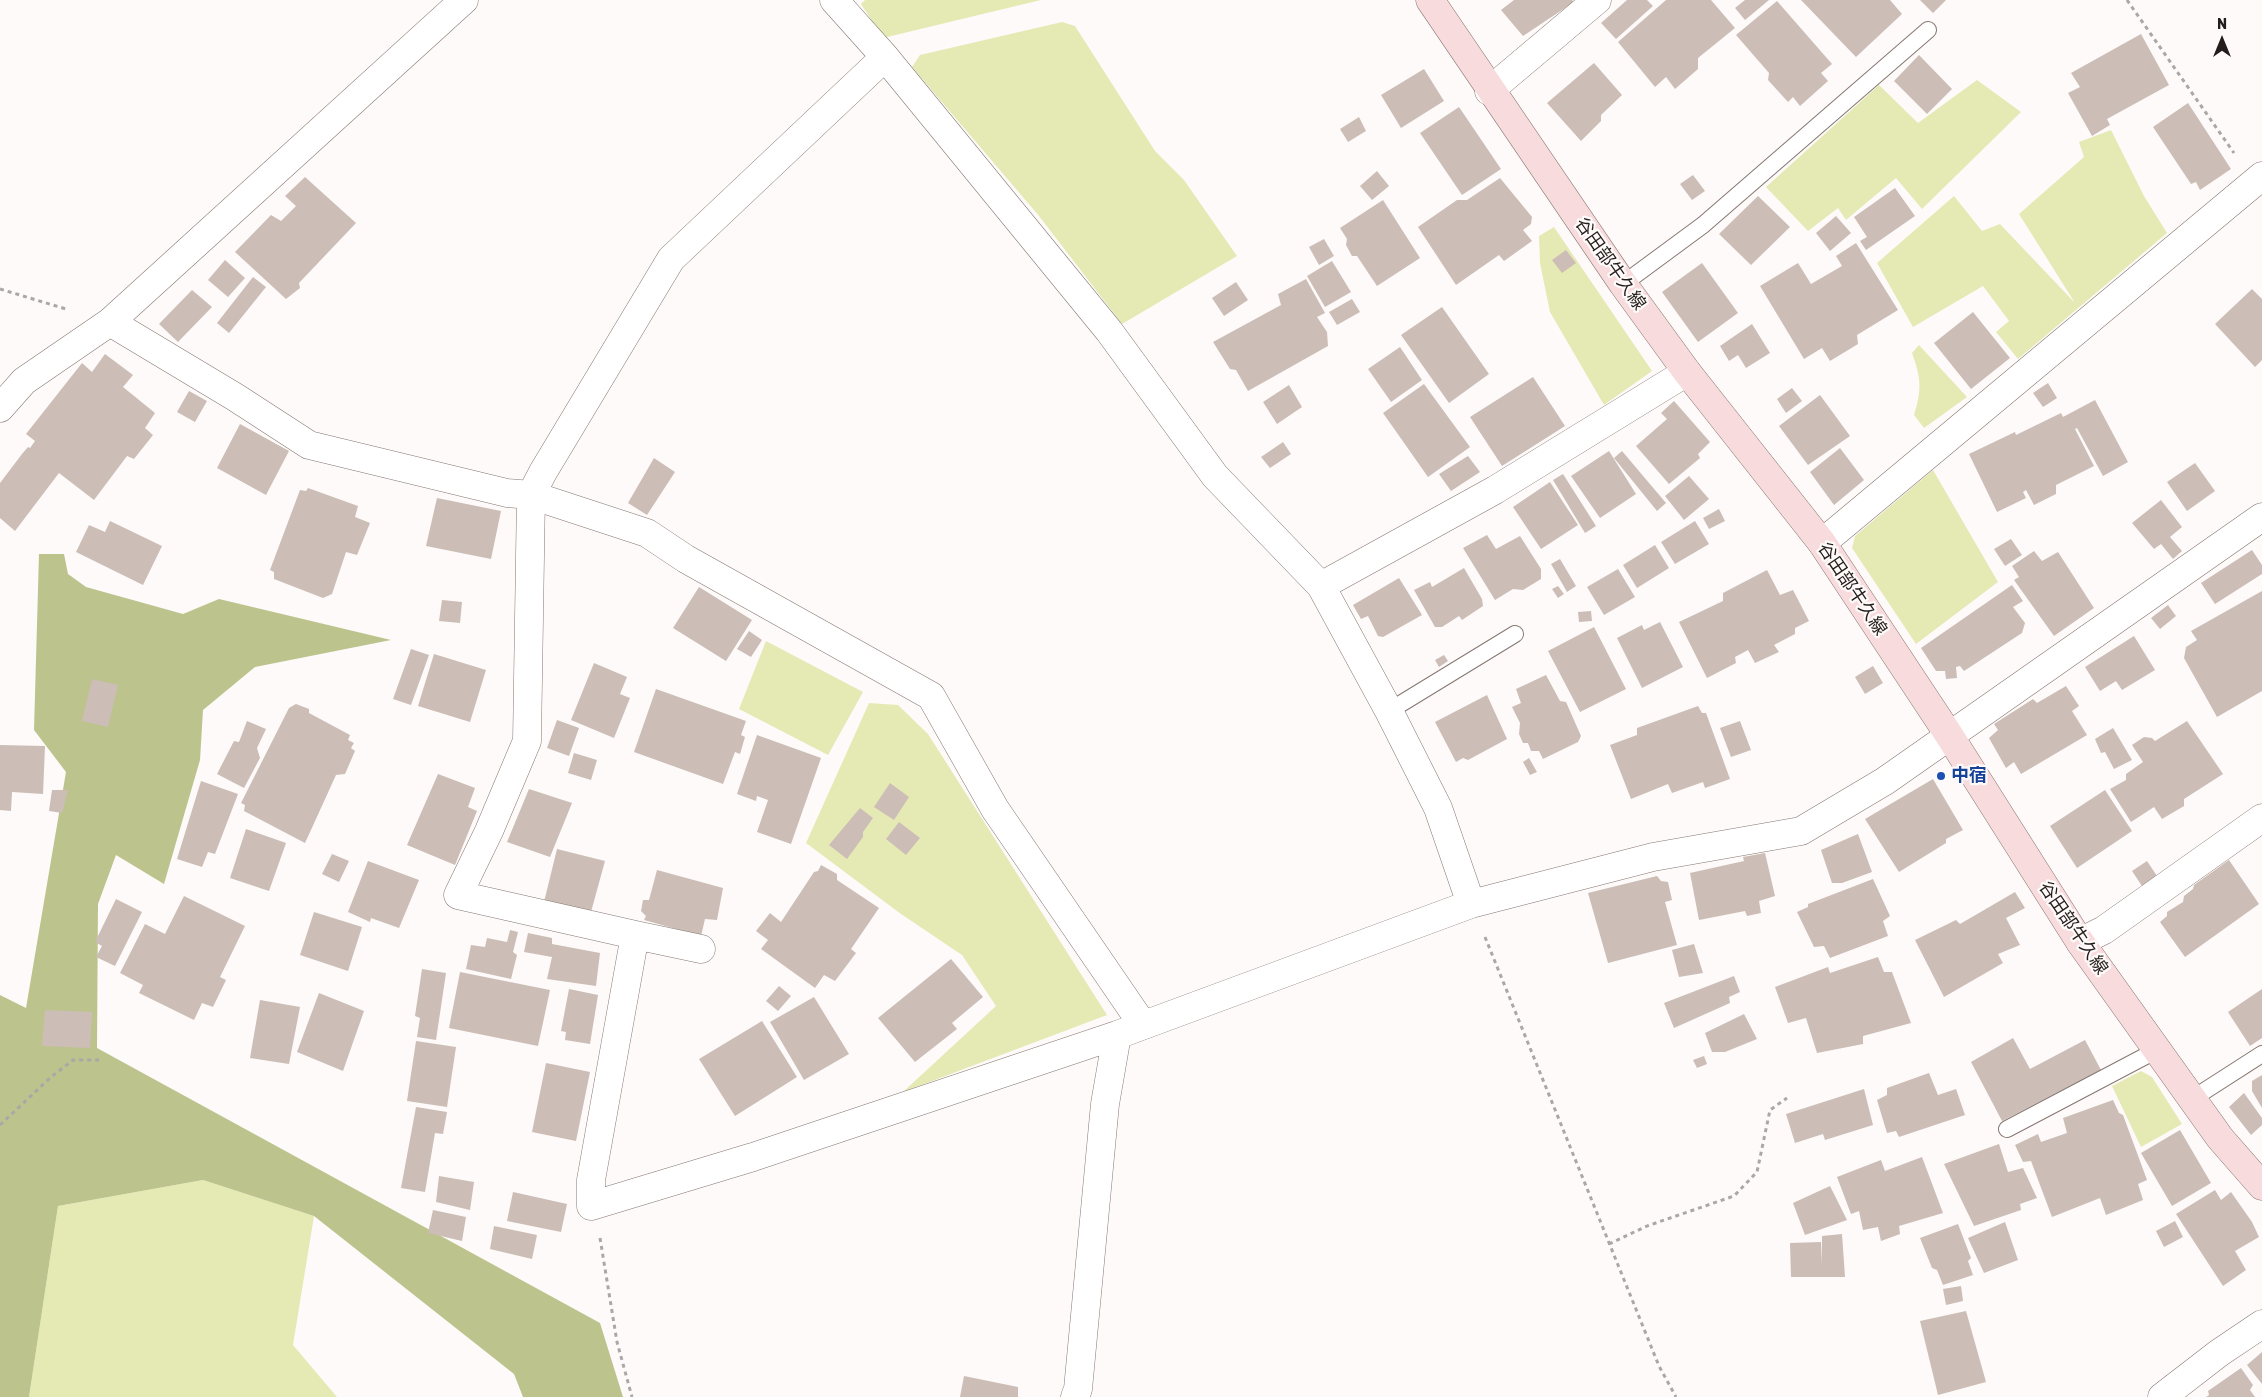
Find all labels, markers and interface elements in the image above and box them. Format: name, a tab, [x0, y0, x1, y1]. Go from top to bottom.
north arrow	[2197, 15, 2247, 65]
text: N	[2217, 16, 2227, 33]
street label: 谷田部牛久線	[1570, 214, 1650, 314]
street label: 谷田部牛久線	[1813, 538, 1891, 640]
place label: 中宿	[1951, 765, 1987, 787]
marker: 中宿	[1935, 770, 1947, 782]
street label: 谷田部牛久線	[2034, 877, 2112, 979]

